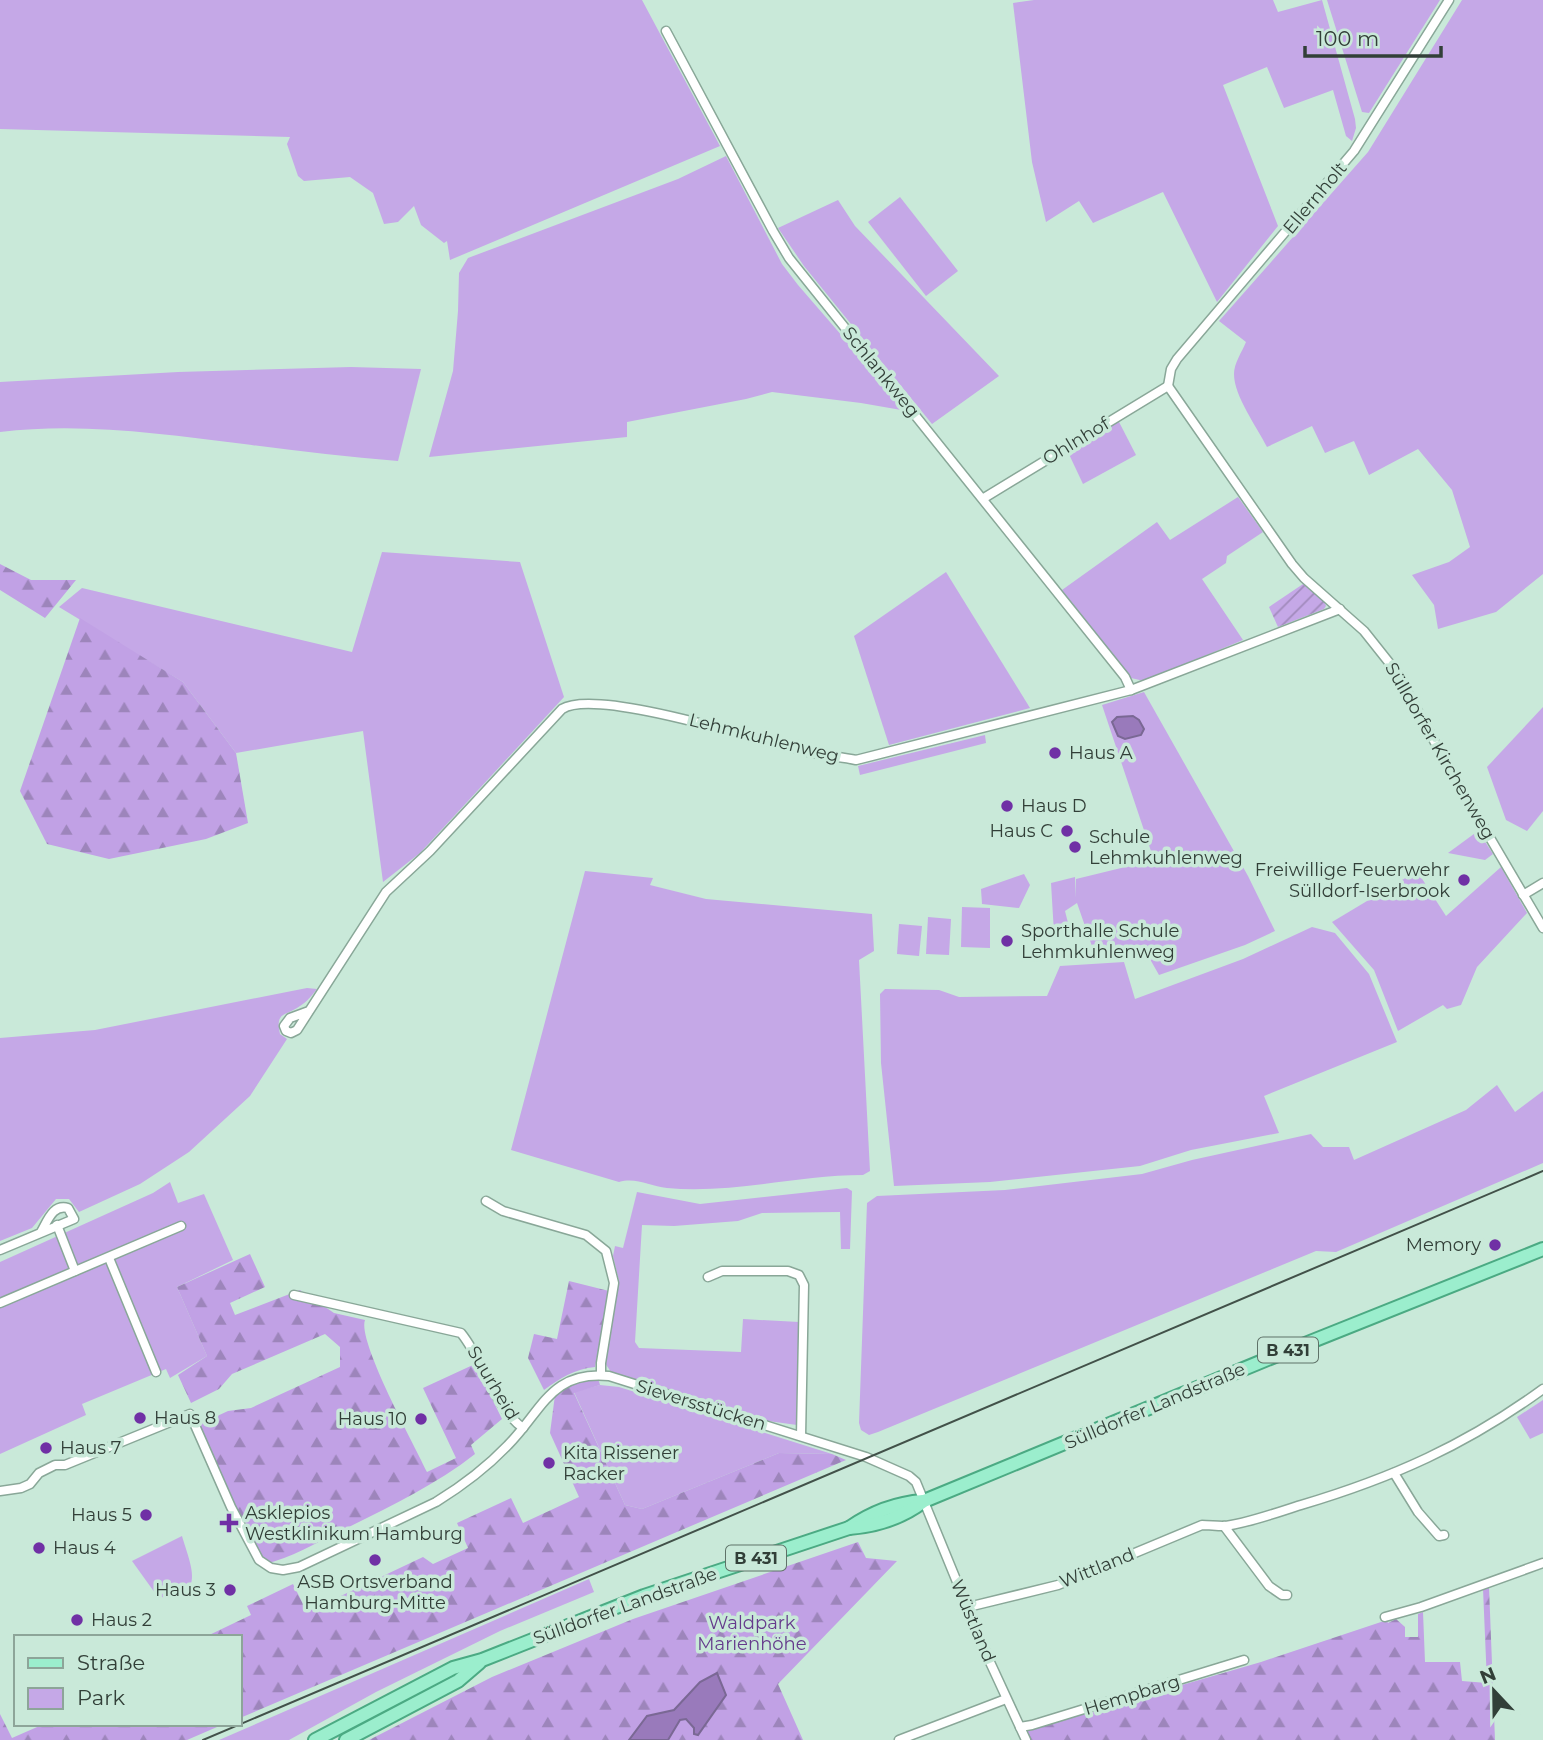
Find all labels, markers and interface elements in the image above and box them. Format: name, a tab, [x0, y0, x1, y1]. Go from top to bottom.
scale bar	[1305, 14, 1442, 58]
text: 100 m	[1316, 26, 1379, 51]
street label: Ellernholt	[1279, 157, 1351, 239]
street label: Schlankweg	[838, 322, 924, 422]
street label: Ohlnhof	[1039, 412, 1114, 469]
street label: Sülldorfer Kirchenweg	[1380, 659, 1500, 843]
street label: Lehmkuhlenweg	[687, 709, 841, 767]
place label: Haus A	[1069, 742, 1133, 764]
marker: Haus A	[1047, 745, 1063, 761]
place label: Haus D	[1021, 795, 1087, 817]
marker: Haus D	[999, 798, 1015, 814]
place label: Haus C	[989, 820, 1053, 842]
marker: Haus C	[1059, 823, 1075, 839]
place label: Schule Lehmkuhlenweg	[1089, 826, 1243, 869]
marker: Schule Lehmkuhlenweg	[1067, 839, 1083, 855]
place label: Freiwillige Feuerwehr Sülldorf-Iserbrook	[1255, 859, 1450, 902]
marker: Freiwillige Feuerwehr Sülldorf-Iserbrook	[1456, 872, 1472, 888]
place label: Sporthalle Schule Lehmkuhlenweg	[1021, 920, 1180, 963]
marker: Sporthalle Schule Lehmkuhlenweg	[999, 933, 1015, 949]
place label: Memory	[1406, 1234, 1481, 1256]
marker: Memory	[1487, 1237, 1503, 1253]
road number: B 431	[1258, 1338, 1318, 1362]
street label: Suurheid	[462, 1342, 524, 1424]
street label: Sülldorfer Landstraße	[1061, 1358, 1249, 1454]
street label: Sieversstücken	[633, 1375, 769, 1435]
place label: Haus 8	[154, 1407, 216, 1429]
place label: Haus 10	[338, 1408, 407, 1430]
marker: Haus 8	[132, 1410, 148, 1426]
marker: Haus 10	[413, 1411, 429, 1427]
place label: Haus 7	[60, 1437, 121, 1459]
marker: Haus 7	[38, 1440, 54, 1456]
place label: Kita Rissener Racker	[563, 1442, 679, 1485]
marker: Kita Rissener Racker	[541, 1455, 557, 1471]
place label: Asklepios Westklinikum Hamburg	[245, 1502, 463, 1545]
place label: Haus 5	[71, 1504, 132, 1526]
marker: Haus 5	[138, 1507, 154, 1523]
marker: Asklepios Westklinikum Hamburg	[219, 1513, 239, 1533]
place label: Haus 4	[53, 1537, 116, 1559]
marker: Haus 4	[31, 1540, 47, 1556]
street label: Wittland	[1056, 1543, 1138, 1593]
road number: B 431	[726, 1546, 786, 1570]
marker: ASB Ortsverband Hamburg-Mitte	[367, 1552, 383, 1568]
street label: Sülldorfer Landstraße	[530, 1562, 720, 1650]
place label: ASB Ortsverband Hamburg-Mitte	[297, 1571, 453, 1614]
street label: Wüstland	[946, 1576, 1000, 1666]
place label: Haus 3	[155, 1579, 216, 1601]
marker: Haus 3	[222, 1582, 238, 1598]
place label: Haus 2	[91, 1609, 152, 1631]
marker: Haus 2	[69, 1612, 85, 1628]
park label: Waldpark Marienhöhe	[697, 1612, 807, 1655]
legend	[14, 1635, 242, 1726]
text: Straße	[77, 1650, 145, 1675]
north arrow	[1459, 1656, 1529, 1726]
text: N	[1476, 1662, 1499, 1689]
street label: Hempbarg	[1081, 1670, 1183, 1720]
text: Park	[77, 1685, 125, 1710]

